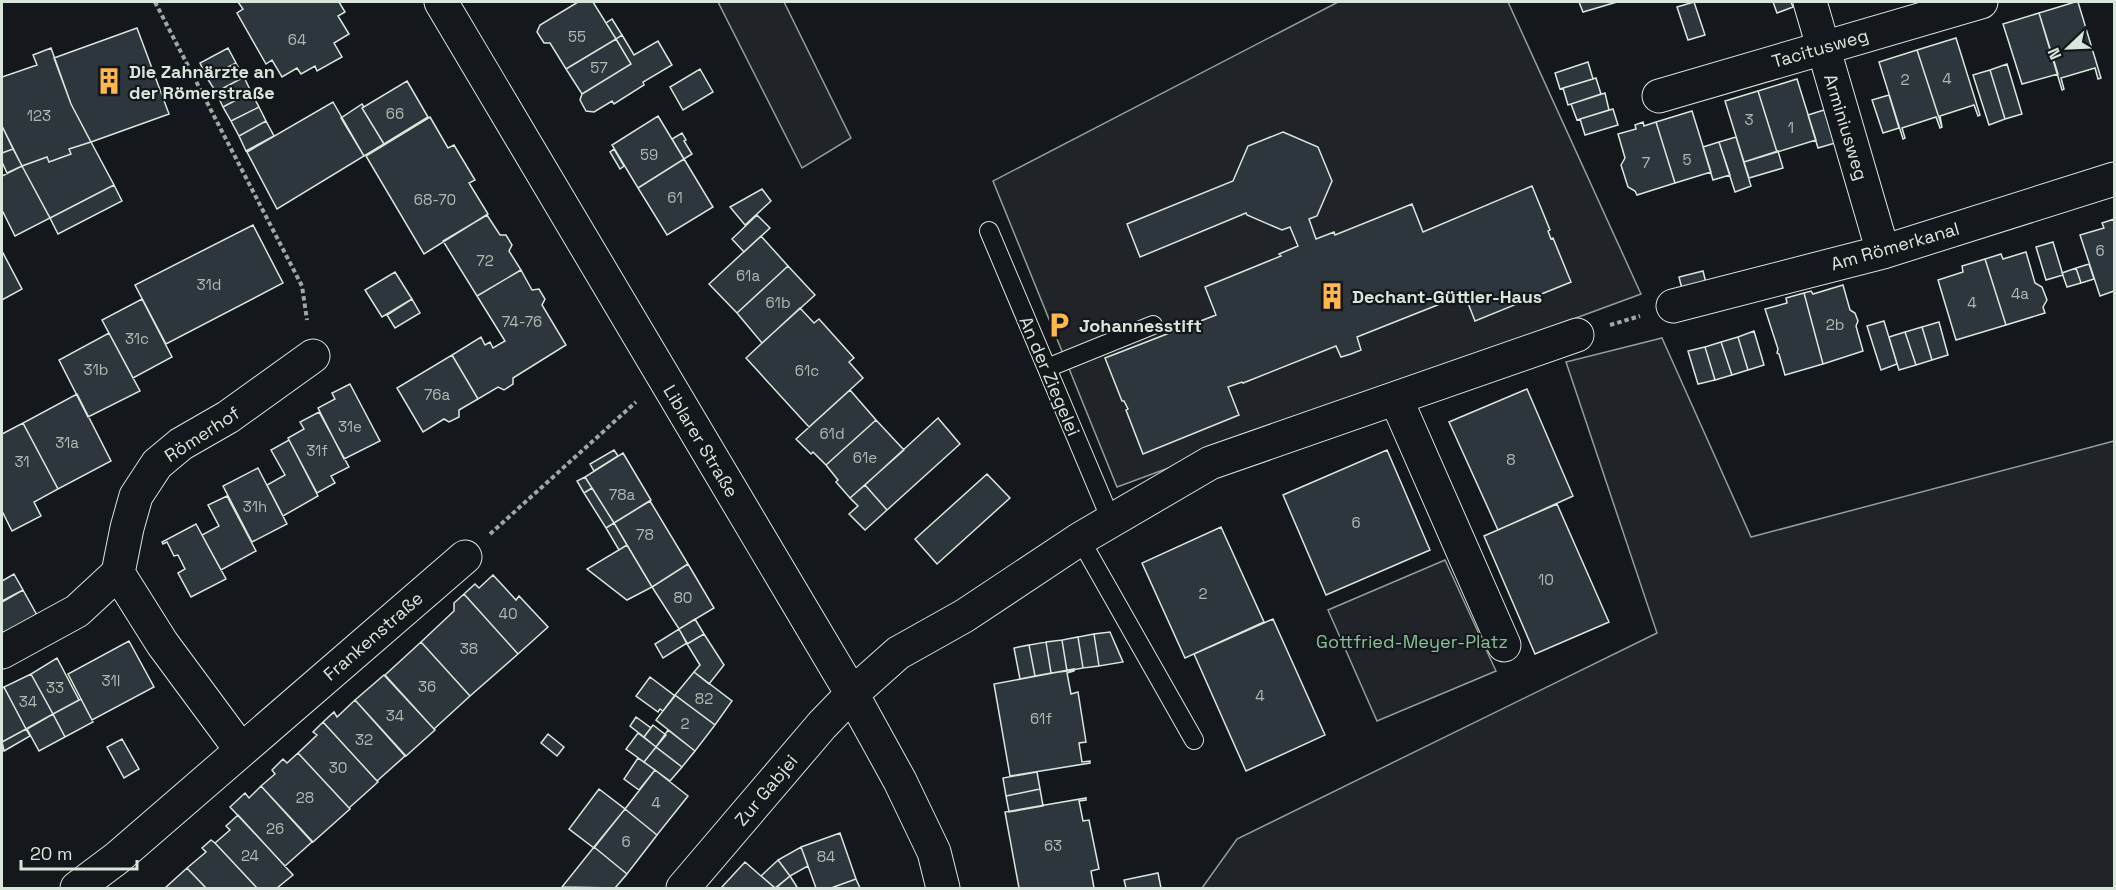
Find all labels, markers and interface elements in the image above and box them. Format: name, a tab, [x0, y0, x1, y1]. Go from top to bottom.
north arrow	[2038, 18, 2098, 78]
street label: Tacitusweg	[1769, 23, 1871, 73]
house number: 55	[568, 27, 586, 46]
house number: 64	[288, 30, 306, 49]
text: N	[2043, 45, 2066, 63]
house number: 57	[590, 58, 608, 77]
place label: Die Zahnärzte an der Römerstraße	[129, 60, 275, 104]
building icon: Die Zahnärzte an der Römerstraße	[94, 66, 124, 96]
house number: 4	[1942, 69, 1952, 88]
house number: 2	[1900, 70, 1910, 89]
street label: Arminiusweg	[1819, 71, 1873, 183]
house number: 66	[386, 104, 404, 123]
house number: 123	[27, 106, 51, 125]
house number: 3	[1744, 110, 1754, 129]
house number: 1	[1788, 118, 1794, 137]
house number: 59	[640, 145, 658, 164]
house number: 5	[1683, 150, 1692, 169]
house number: 7	[1642, 153, 1650, 172]
house number: 61	[667, 188, 683, 207]
house number: 68-70	[414, 190, 456, 209]
street label: Am Römerkanal	[1828, 217, 1962, 275]
house number: 6	[2095, 241, 2105, 260]
house number: 72	[476, 251, 494, 270]
house number: 61a	[736, 266, 760, 285]
house number: 31d	[197, 275, 221, 294]
building icon: Dechant-Güttler-Haus	[1317, 281, 1347, 311]
house number: 4a	[2011, 284, 2029, 303]
place label: Dechant-Güttler-Haus	[1352, 285, 1542, 308]
house number: 61b	[765, 293, 791, 312]
house number: 4	[1967, 293, 1977, 312]
parking icon: Johannesstift	[1044, 310, 1074, 340]
house number: 74-76	[502, 312, 542, 331]
street label: An der Ziegelei	[1014, 313, 1086, 439]
place label: Johannesstift	[1079, 314, 1202, 337]
house number: 2b	[1826, 315, 1844, 334]
house number: 31c	[125, 329, 149, 348]
house number: 31b	[84, 360, 108, 379]
house number: 61c	[795, 361, 819, 380]
street label: Liblarer Straße	[658, 381, 744, 501]
house number: 76a	[424, 385, 450, 404]
street label: Römerhof	[160, 401, 244, 467]
house number: 31e	[338, 417, 362, 436]
house number: 61d	[819, 424, 845, 443]
house number: 31a	[55, 433, 79, 452]
house number: 31f	[306, 441, 328, 460]
house number: 61e	[853, 448, 877, 467]
house number: 8	[1506, 450, 1516, 469]
house number: 31	[14, 452, 30, 471]
house number: 78a	[609, 485, 636, 504]
house number: 31h	[243, 497, 267, 516]
house number: 6	[1351, 513, 1361, 532]
house number: 78	[636, 525, 654, 544]
house number: 10	[1538, 570, 1554, 589]
house number: 2	[1198, 584, 1208, 603]
street label: Frankenstraße	[318, 586, 428, 686]
house number: 80	[674, 588, 692, 607]
house number: 40	[499, 604, 518, 623]
park label: Gottfried-Meyer-Platz	[1316, 630, 1508, 653]
house number: 38	[460, 639, 478, 658]
house number: 31l	[102, 671, 120, 690]
house number: 36	[418, 677, 436, 696]
house number: 33	[46, 678, 64, 697]
house number: 4	[1255, 686, 1265, 705]
house number: 82	[695, 689, 713, 708]
house number: 34	[19, 692, 37, 711]
house number: 34	[386, 706, 404, 725]
house number: 61f	[1030, 709, 1052, 728]
house number: 2	[680, 714, 690, 733]
house number: 32	[355, 730, 373, 749]
street label: Zur Gabjei	[730, 750, 802, 830]
house number: 30	[329, 758, 347, 777]
house number: 28	[296, 788, 314, 807]
house number: 4	[651, 793, 661, 812]
house number: 26	[266, 819, 284, 838]
house number: 6	[621, 832, 631, 851]
scale bar	[21, 833, 136, 871]
house number: 63	[1044, 836, 1062, 855]
text: 20 m	[30, 842, 73, 865]
house number: 24	[241, 846, 259, 865]
house number: 84	[817, 847, 835, 866]

